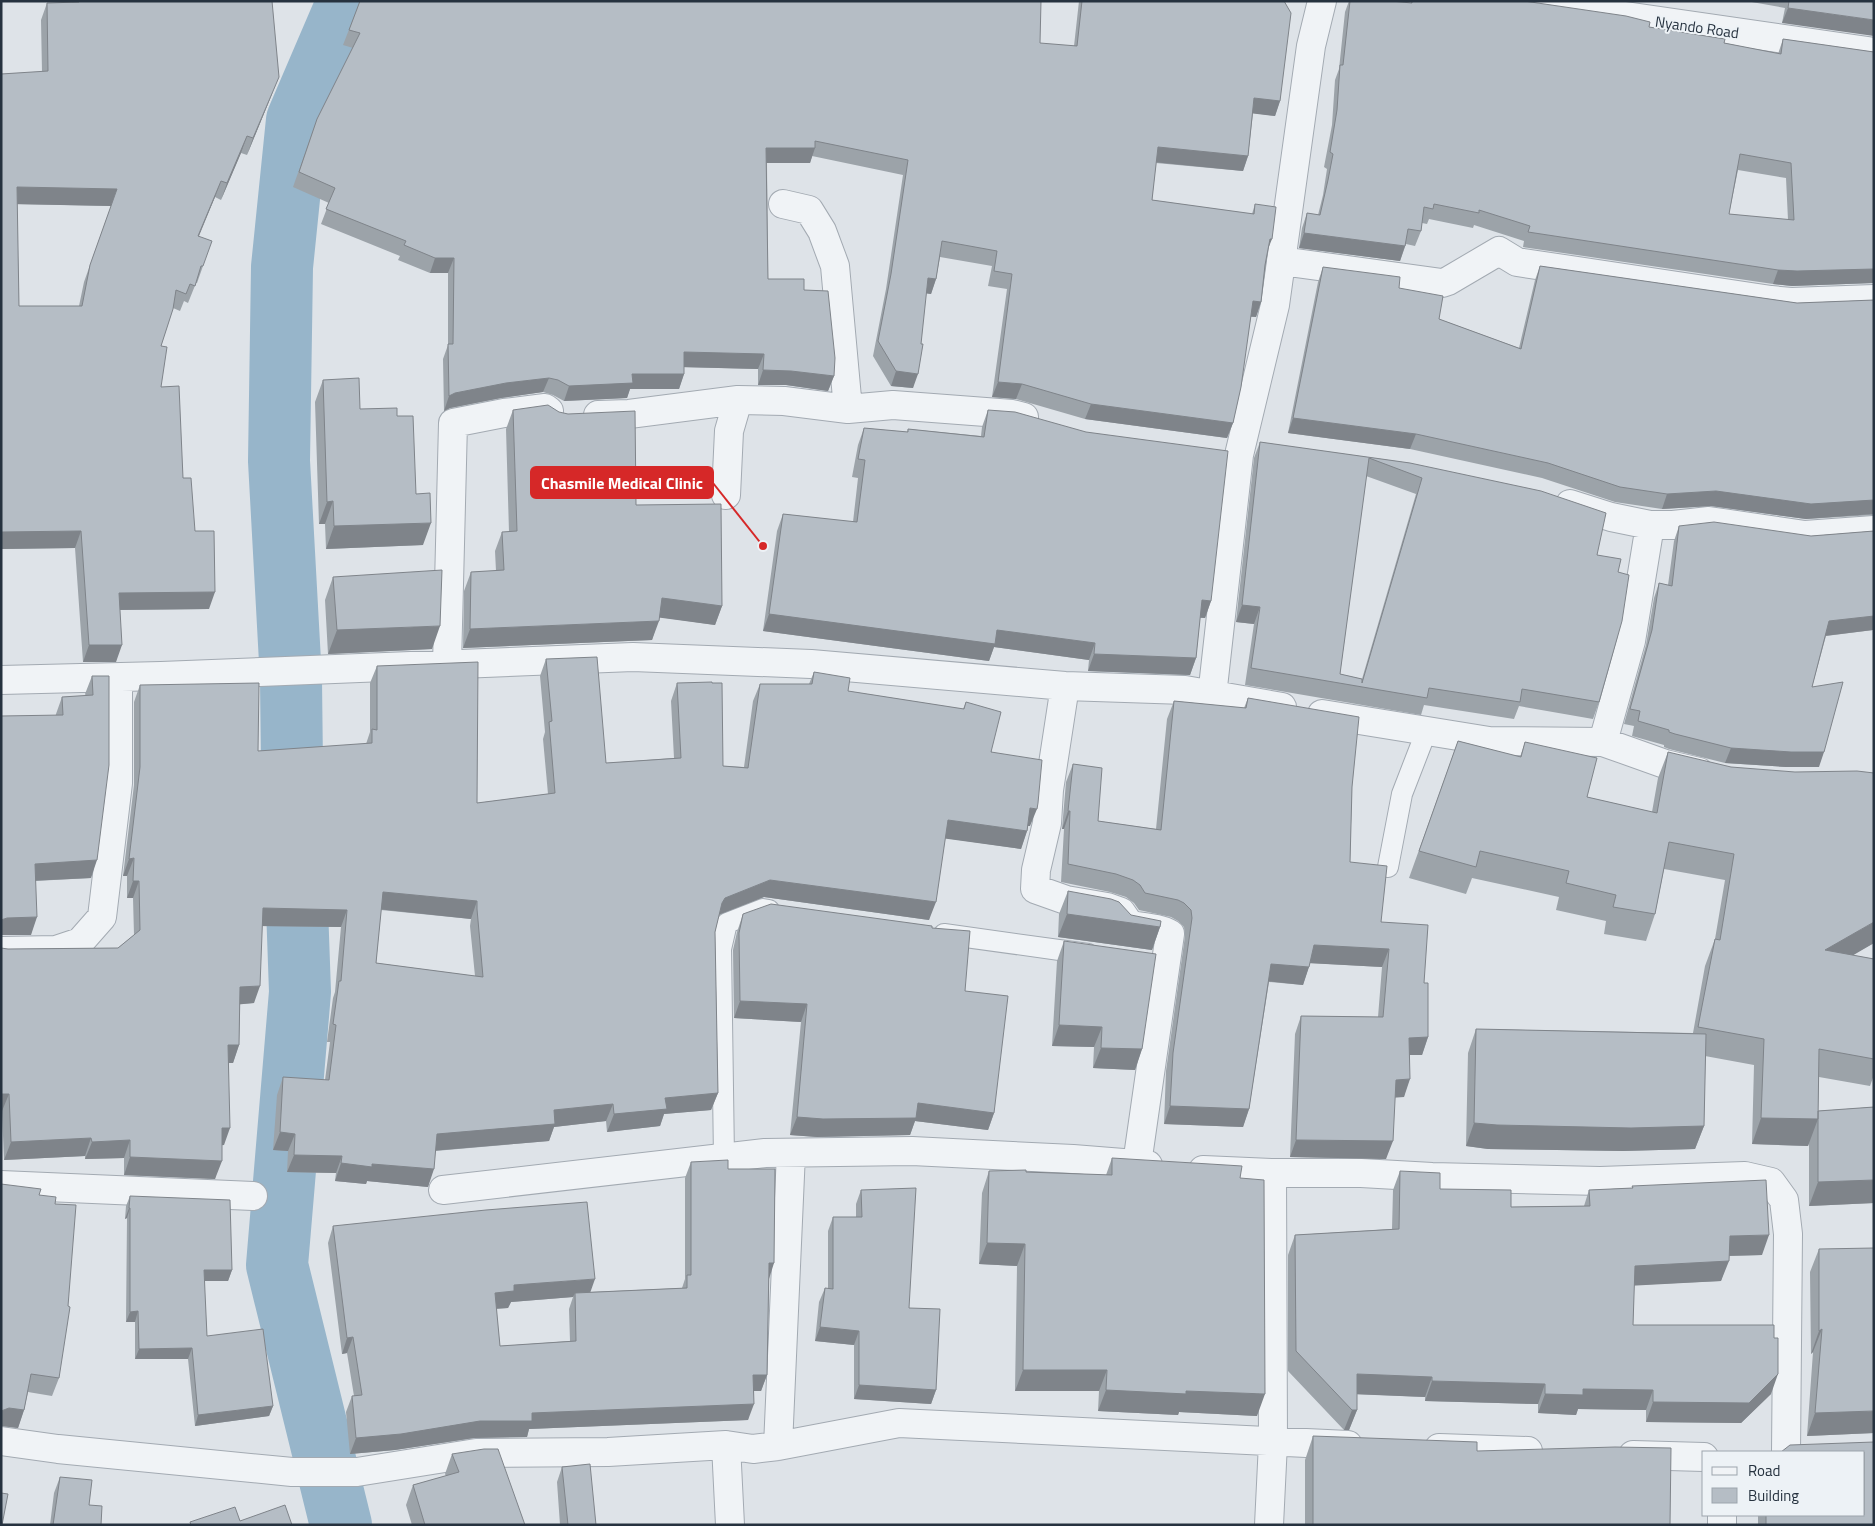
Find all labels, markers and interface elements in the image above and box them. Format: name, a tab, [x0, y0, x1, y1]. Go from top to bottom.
street label: Nyando Road	[1654, 10, 1740, 44]
callout: Chasmile Medical Clinic	[531, 467, 713, 498]
text: Chasmile Medical Clinic	[541, 471, 703, 495]
legend	[1702, 1451, 1865, 1516]
text: Road	[1748, 1459, 1780, 1482]
text: Building	[1748, 1484, 1799, 1507]

